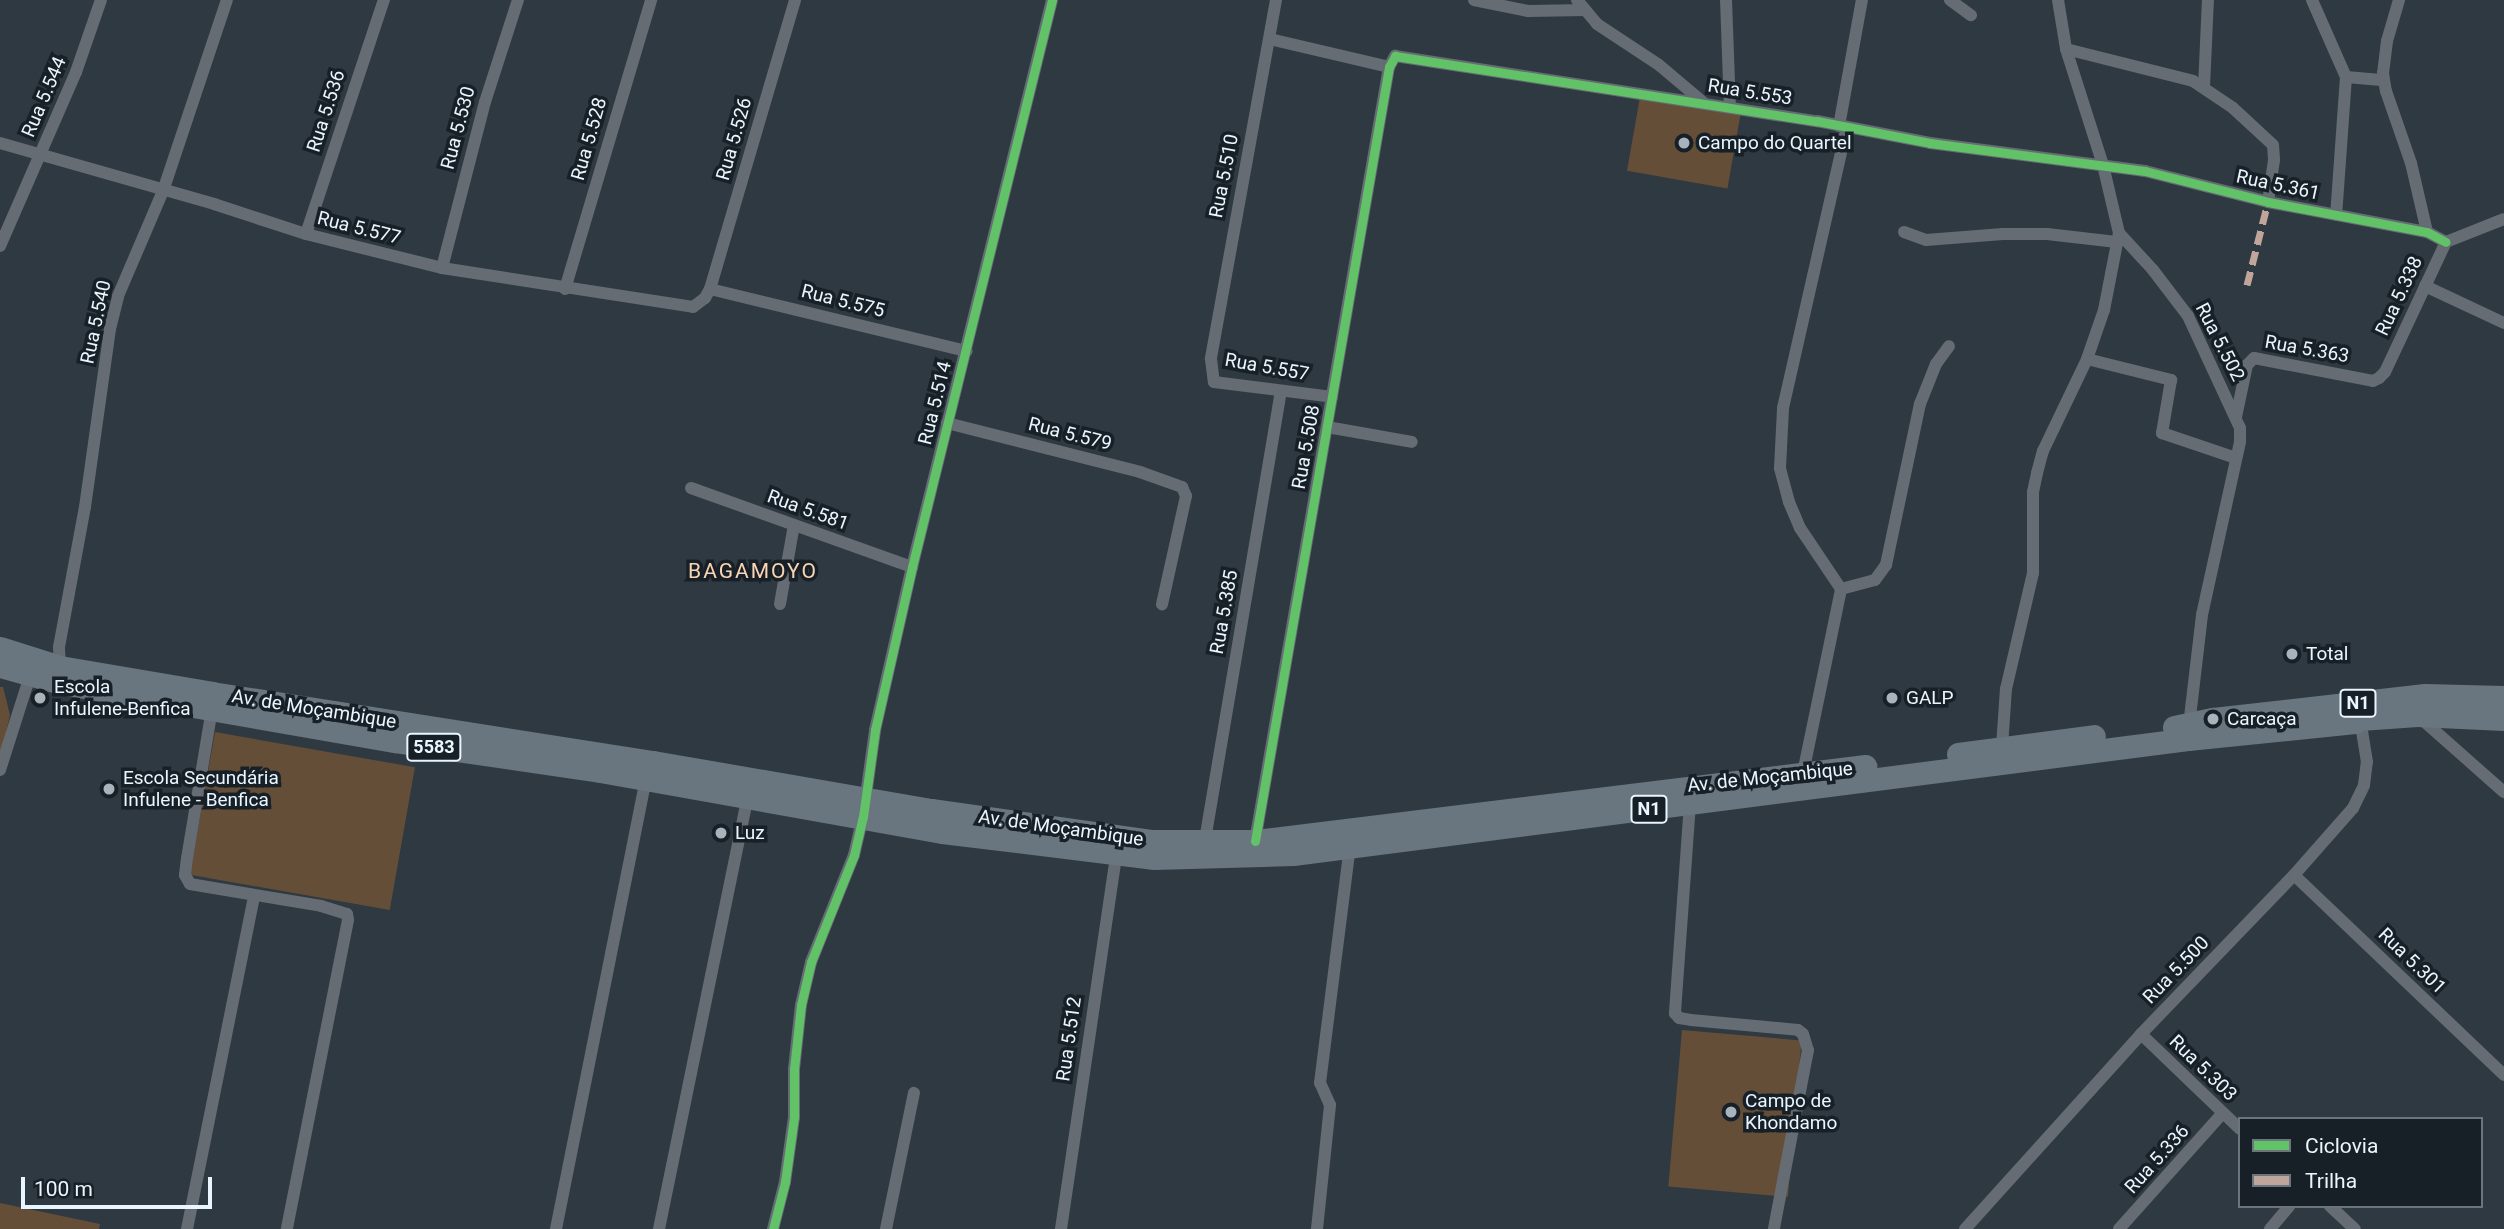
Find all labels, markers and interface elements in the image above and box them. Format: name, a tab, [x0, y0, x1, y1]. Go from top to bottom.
street label: Rua 5.544	[17, 53, 71, 141]
street label: Rua 5.536	[302, 67, 350, 155]
street label: Rua 5.553	[1706, 74, 1794, 110]
street label: Rua 5.530	[436, 84, 480, 172]
street label: Rua 5.528	[566, 95, 612, 183]
street label: Rua 5.526	[711, 95, 757, 183]
street label: Rua 5.510	[1205, 132, 1243, 220]
place label: Campo do Quartel	[1698, 132, 1852, 154]
marker: Campo do Quartel	[1676, 135, 1692, 151]
street label: Rua 5.361	[2234, 165, 2322, 205]
street label: Rua 5.577	[315, 207, 403, 249]
street label: Rua 5.338	[2371, 253, 2427, 339]
street label: Rua 5.540	[76, 278, 116, 366]
street label: Rua 5.575	[799, 280, 887, 322]
street label: Rua 5.502	[2191, 299, 2249, 385]
street label: Rua 5.363	[2263, 330, 2351, 368]
street label: Rua 5.557	[1223, 348, 1311, 386]
street label: Rua 5.514	[914, 359, 956, 447]
street label: Rua 5.508	[1287, 403, 1325, 491]
street label: Rua 5.579	[1026, 413, 1114, 455]
street label: Rua 5.581	[764, 485, 852, 535]
district label: BAGAMOYO	[689, 558, 817, 584]
street label: Rua 5.385	[1205, 568, 1243, 656]
place label: Total	[2306, 643, 2348, 665]
marker: Total	[2284, 646, 2300, 662]
place label: Escola Infulene-Benfica	[54, 676, 190, 720]
street label: Av. de Moçambique	[230, 685, 398, 733]
place label: GALP	[1906, 687, 1954, 709]
road number: N1	[2339, 688, 2377, 718]
marker: Escola Infulene-Benfica	[32, 690, 48, 706]
marker: GALP	[1884, 690, 1900, 706]
place label: Carcaça	[2227, 708, 2297, 730]
marker: Carcaça	[2205, 711, 2221, 727]
road number: 5583	[406, 732, 462, 762]
street label: Av. de Moçambique	[1686, 757, 1854, 797]
place label: Escola Secundária Infulene - Benfica	[123, 767, 279, 811]
marker: Escola Secundária Infulene - Benfica	[101, 781, 117, 797]
road number: N1	[1630, 794, 1668, 824]
street label: Av. de Moçambique	[977, 805, 1145, 851]
place label: Luz	[735, 822, 765, 844]
marker: Luz	[713, 825, 729, 841]
street label: Rua 5.301	[2374, 923, 2450, 999]
street label: Rua 5.500	[2138, 932, 2214, 1008]
street label: Rua 5.512	[1052, 995, 1086, 1083]
street label: Rua 5.303	[2165, 1030, 2241, 1106]
place label: Campo de Khondamo	[1745, 1090, 1837, 1134]
marker: Campo de Khondamo	[1723, 1104, 1739, 1120]
legend	[2238, 1117, 2483, 1208]
street label: Rua 5.336	[2120, 1120, 2194, 1198]
text: Ciclovia	[2305, 1134, 2378, 1158]
scale bar	[24, 1162, 215, 1206]
text: Trilha	[2305, 1169, 2357, 1193]
text: 100 m	[34, 1177, 93, 1201]

